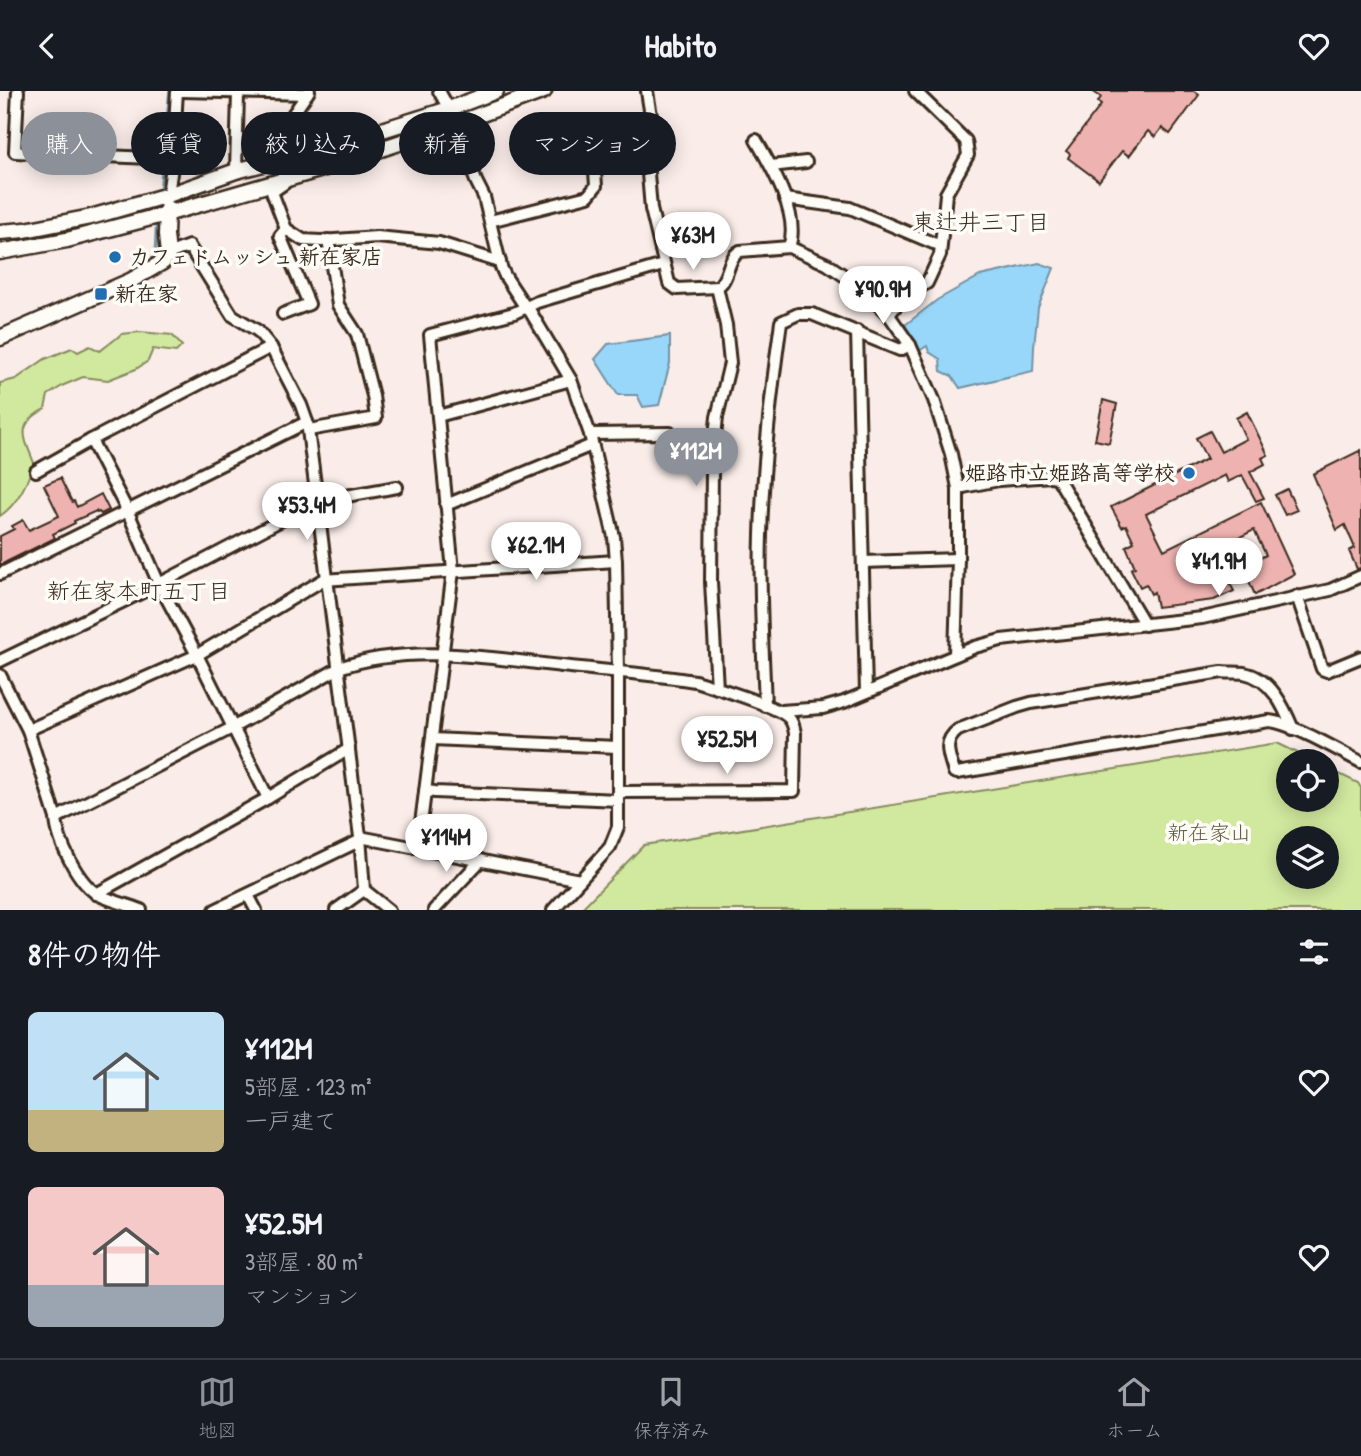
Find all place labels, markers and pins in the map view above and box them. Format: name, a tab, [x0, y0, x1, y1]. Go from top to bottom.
pin: ¥63M	[652, 213, 734, 272]
place label: カフェドムッシュ 新在家店	[129, 242, 382, 271]
marker: カフェドムッシュ 新在家店	[107, 249, 123, 265]
pin: ¥90.9M	[826, 267, 940, 326]
place label: 新在家	[115, 279, 178, 308]
marker: 新在家	[93, 286, 109, 302]
pin: ¥112M	[647, 429, 745, 488]
place label: 姫路市立姫路高等学校	[965, 458, 1175, 487]
marker: 姫路市立姫路高等学校	[1181, 465, 1197, 481]
pin: ¥53.4M	[250, 483, 364, 542]
pin: ¥62.1M	[479, 523, 593, 582]
pin: ¥41.9M	[1162, 539, 1276, 598]
pin: ¥52.5M	[670, 717, 784, 776]
pin: ¥114M	[397, 815, 495, 874]

